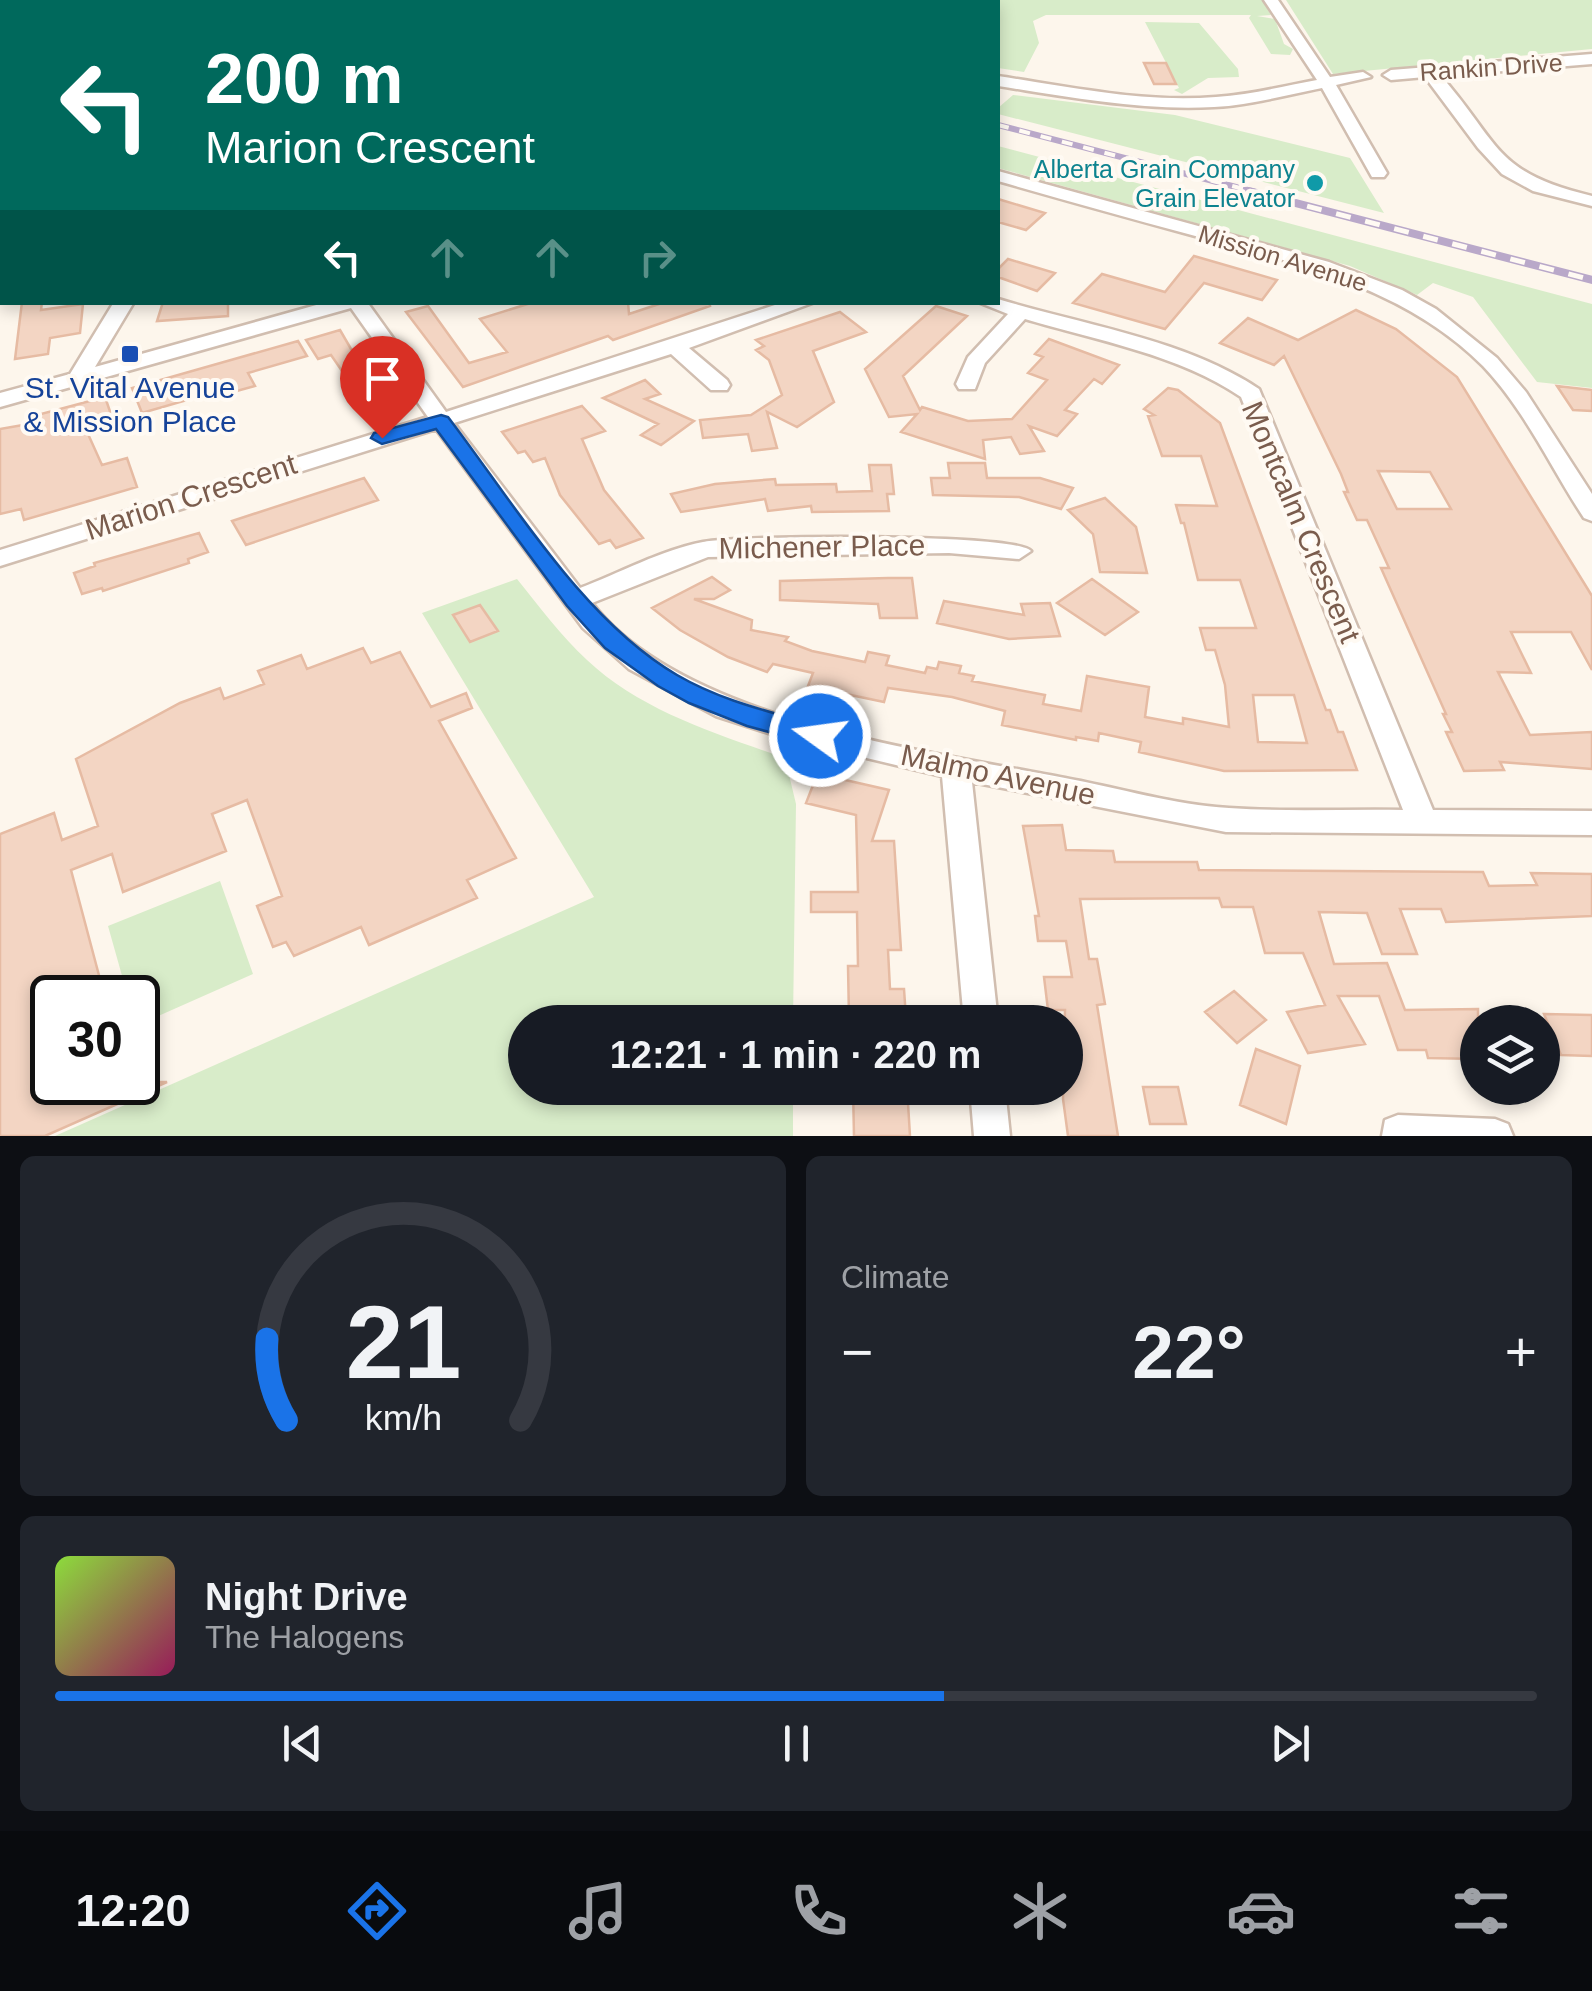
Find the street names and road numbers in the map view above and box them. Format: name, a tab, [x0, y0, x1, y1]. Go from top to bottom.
street label: Rankin Drive	[1419, 48, 1563, 86]
street label: Mission Avenue	[1195, 219, 1371, 297]
street label: Montcalm Crescent	[1236, 396, 1367, 648]
street label: Marion Crescent	[81, 447, 301, 546]
street label: Michener Place	[718, 528, 926, 565]
street label: Malmo Avenue	[898, 738, 1098, 811]

